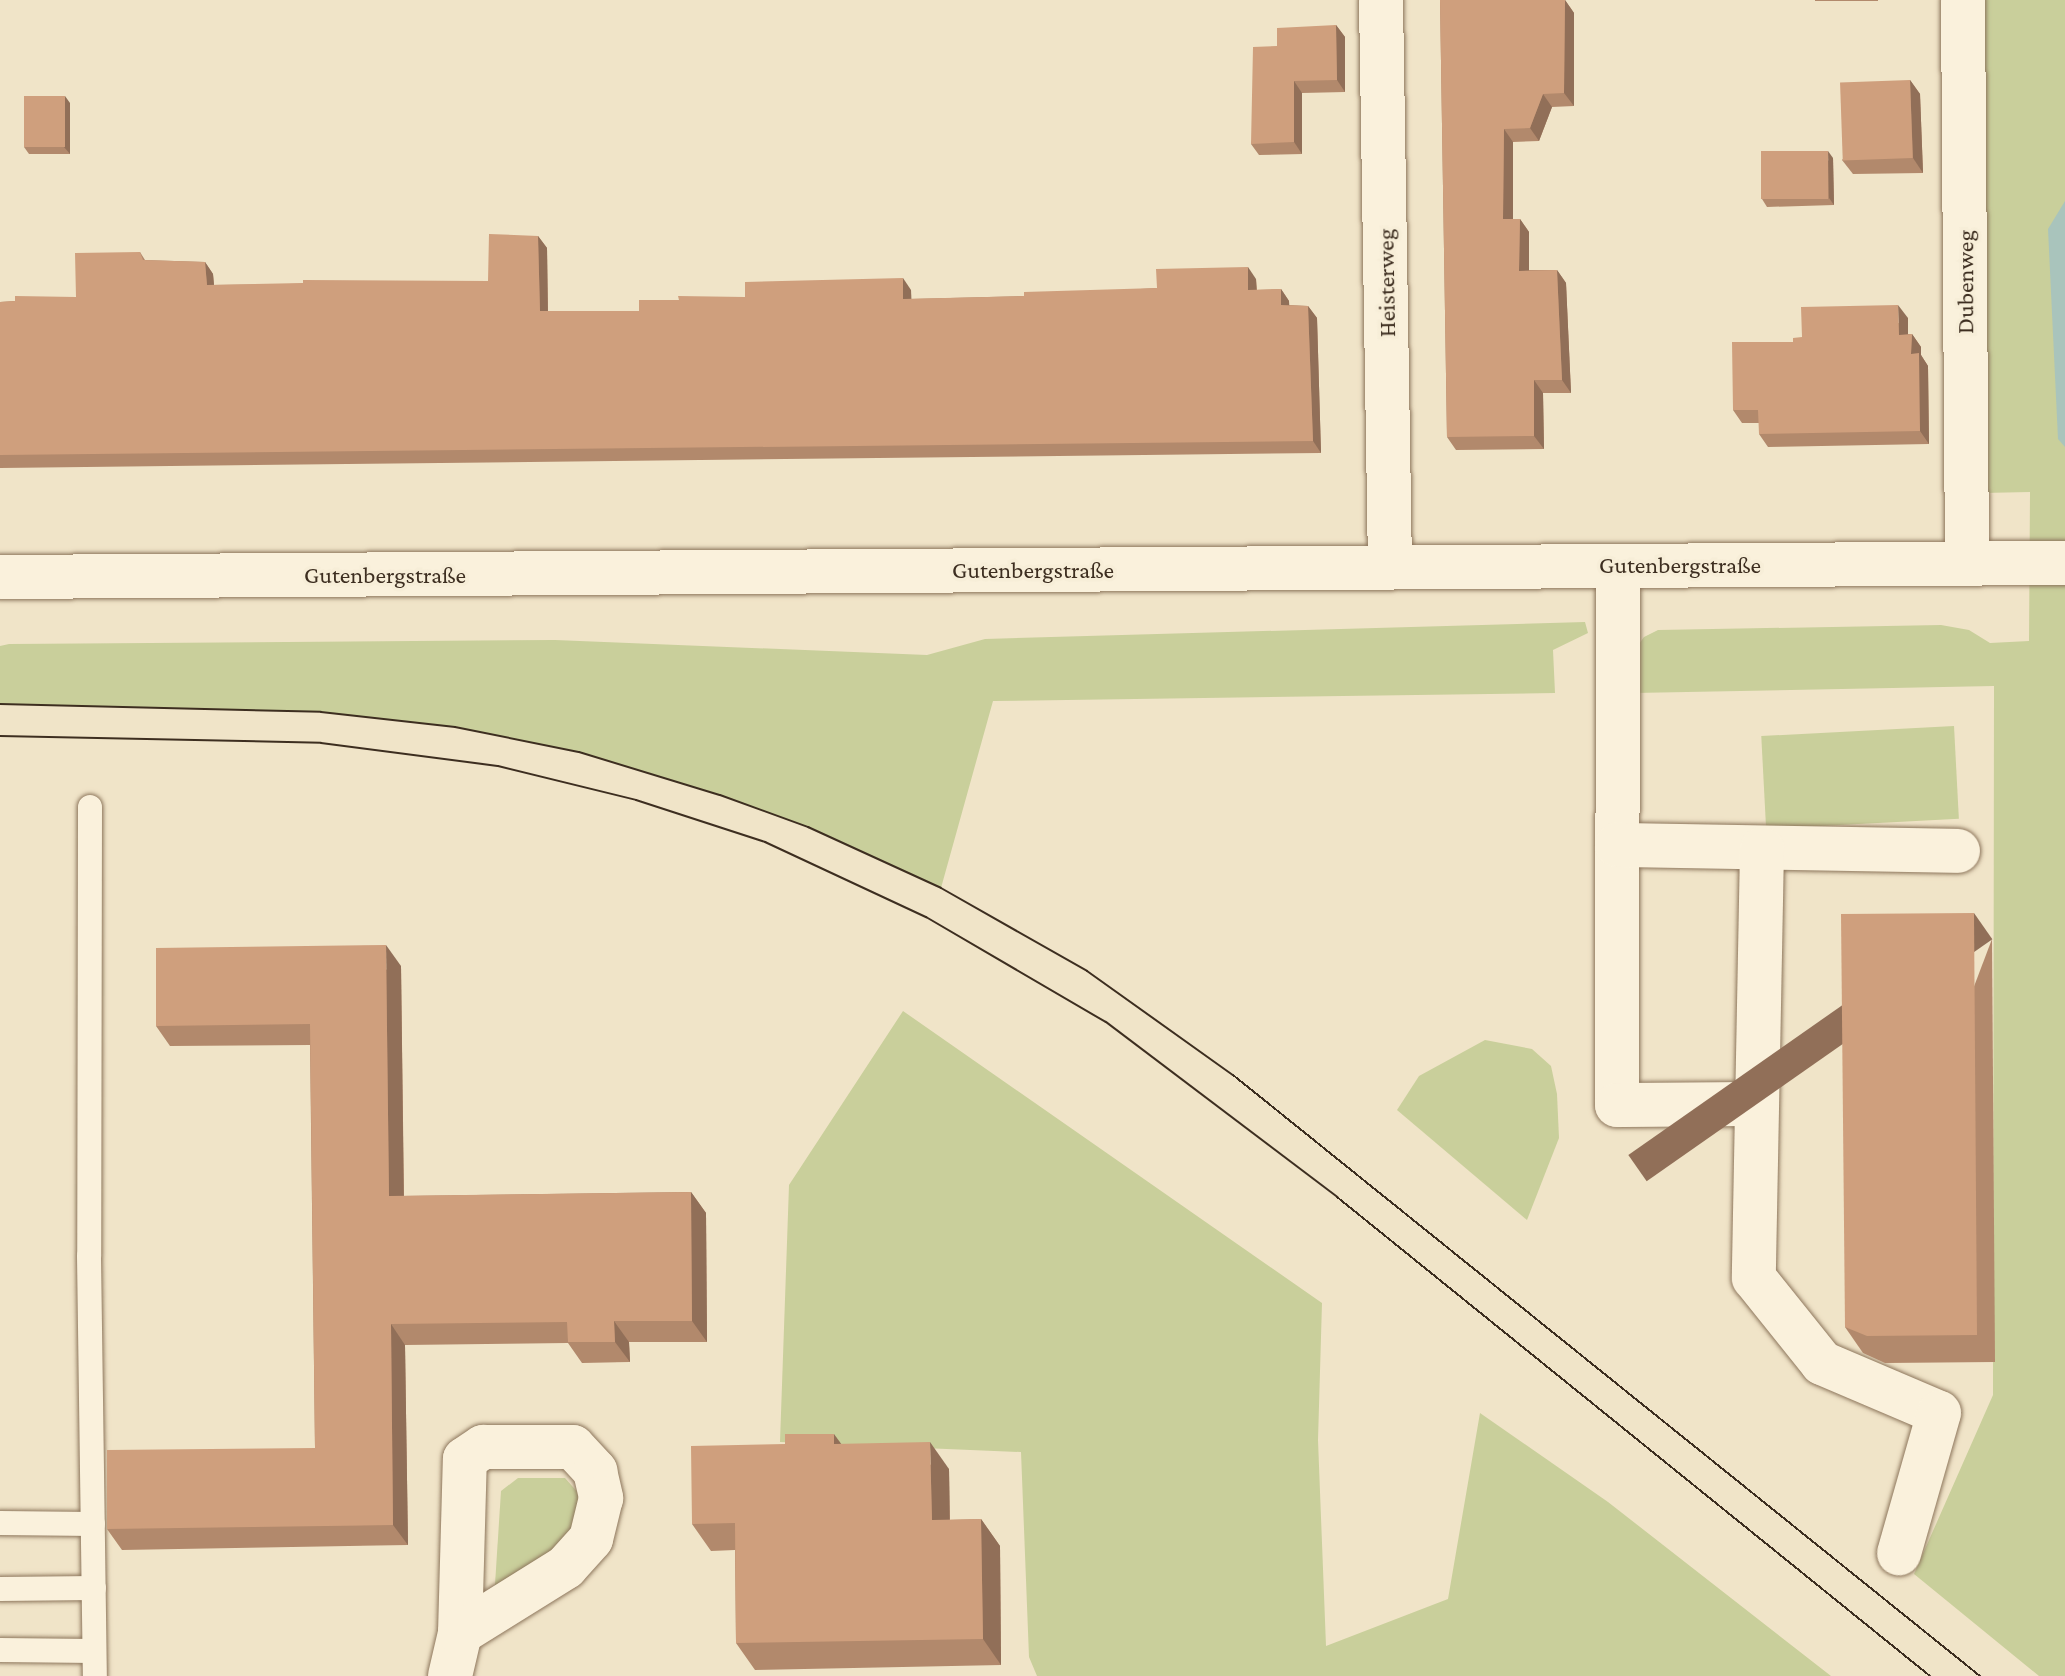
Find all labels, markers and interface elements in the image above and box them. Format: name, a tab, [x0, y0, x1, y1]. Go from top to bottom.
street label: Heisterweg	[1371, 229, 1401, 337]
street label: Dubenweg	[1951, 230, 1979, 334]
street label: Gutenbergstraße	[1599, 551, 1761, 579]
street label: Gutenbergstraße	[952, 556, 1114, 584]
street label: Gutenbergstraße	[304, 561, 466, 589]

